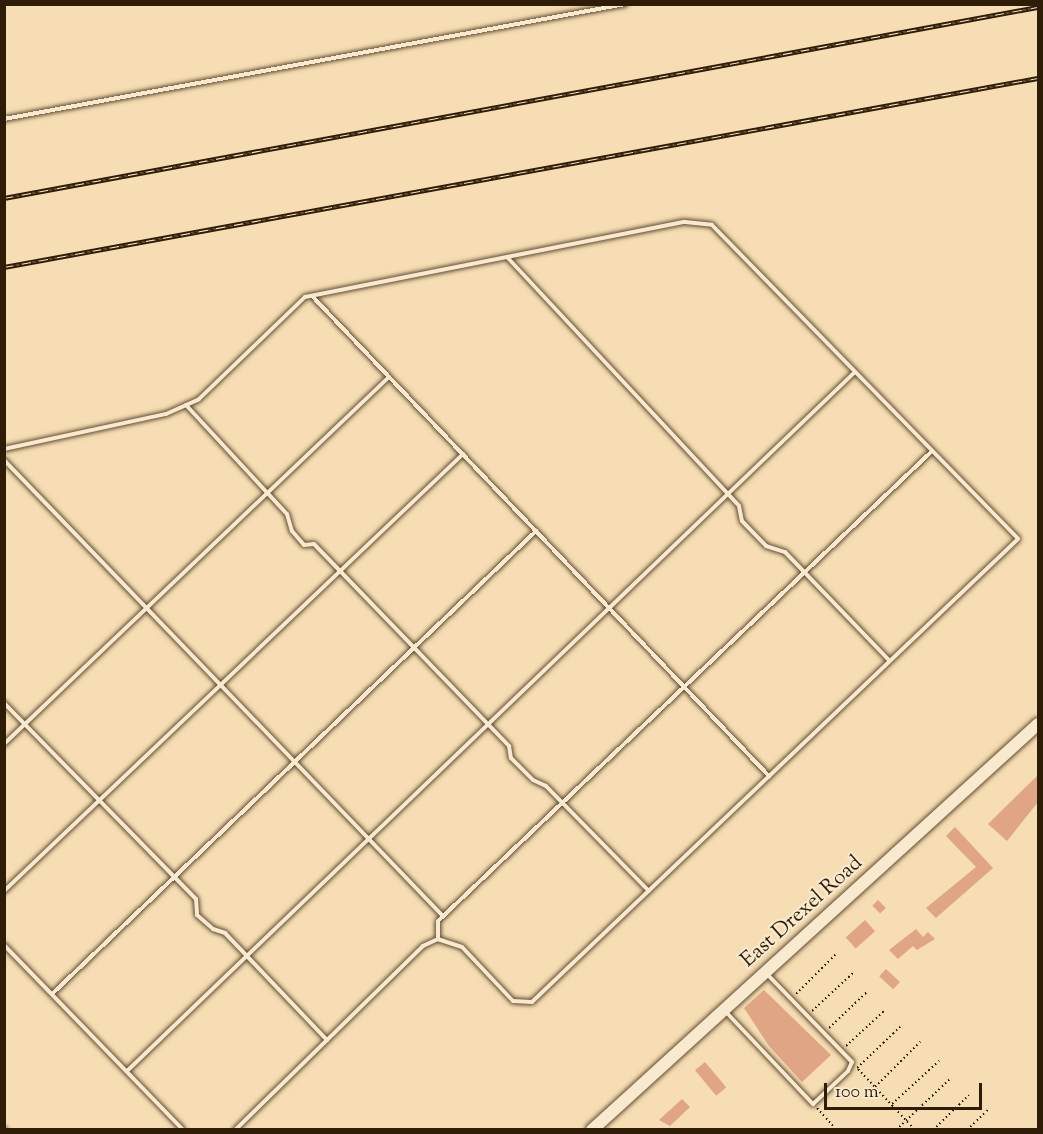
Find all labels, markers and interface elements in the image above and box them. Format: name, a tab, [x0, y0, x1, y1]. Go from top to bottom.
street label: East Drexel Road	[736, 851, 868, 973]
scale bar	[827, 1071, 984, 1109]
text: 100 m	[835, 1080, 879, 1106]

